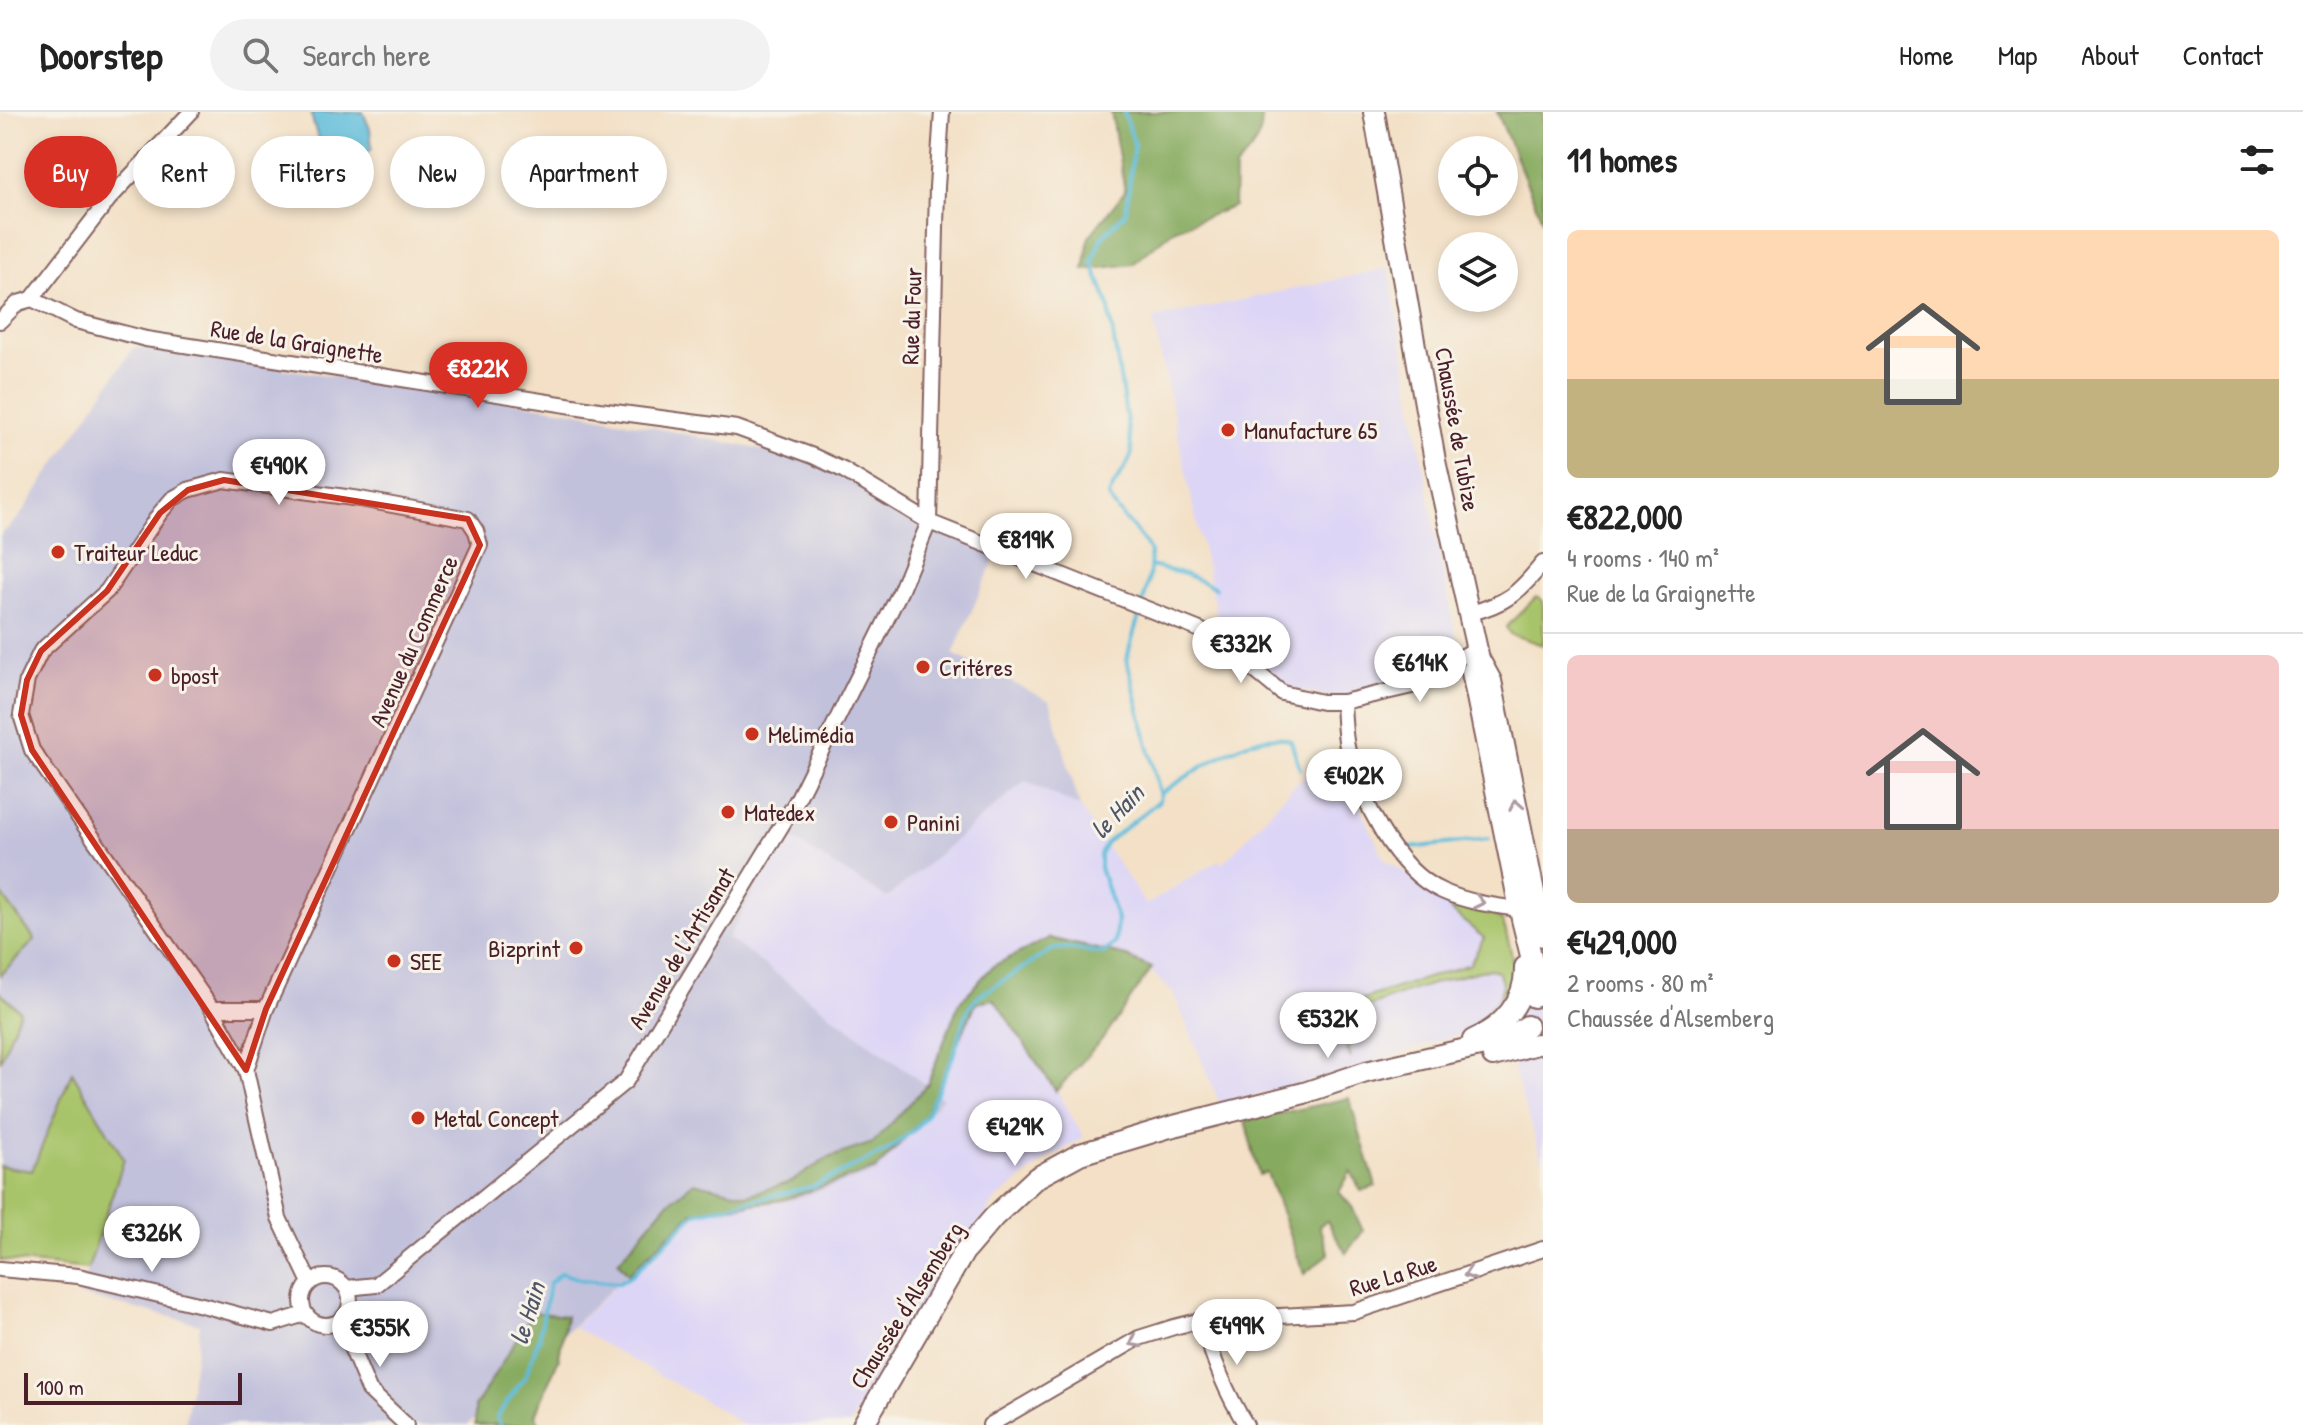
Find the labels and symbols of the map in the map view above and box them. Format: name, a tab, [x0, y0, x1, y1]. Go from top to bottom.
street label: Rue du Four	[893, 267, 929, 365]
street label: Rue de la Graignette	[209, 312, 386, 370]
pin: €822K	[422, 342, 534, 410]
street label: Chaussée de Tubize	[1428, 345, 1488, 514]
place label: Manufacture 65	[1244, 414, 1377, 446]
marker: Manufacture 65	[1219, 421, 1237, 439]
pin: €490K	[223, 439, 335, 507]
pin: €819K	[970, 513, 1082, 581]
place label: Traiteur Leduc	[74, 536, 199, 568]
marker: Traiteur Leduc	[49, 543, 67, 561]
street label: Avenue du Commerce	[361, 550, 465, 732]
pin: €332K	[1185, 617, 1297, 685]
pin: €614K	[1364, 636, 1476, 704]
place label: Critéres	[939, 651, 1013, 683]
marker: Critéres	[914, 658, 932, 676]
place label: bpost	[171, 659, 219, 691]
marker: bpost	[146, 666, 164, 684]
place label: Melimédia	[768, 718, 854, 750]
marker: Melimédia	[743, 725, 761, 743]
pin: €402K	[1298, 749, 1410, 817]
water label: le Hain	[1082, 775, 1153, 846]
place label: Matedex	[744, 796, 815, 828]
one-way arrow	[1508, 798, 1525, 812]
marker: Matedex	[719, 803, 737, 821]
place label: Panini	[907, 806, 960, 838]
marker: Panini	[882, 813, 900, 831]
street label: Avenue de l'Artisanat	[620, 861, 742, 1035]
one-way arrow	[1472, 893, 1486, 910]
place label: Bizprint	[488, 932, 561, 964]
marker: Bizprint	[567, 939, 585, 957]
place label: SEE	[410, 945, 443, 977]
marker: SEE	[385, 952, 403, 970]
pin: €532K	[1272, 992, 1384, 1060]
pin: €429K	[959, 1100, 1071, 1168]
place label: Metal Concept	[434, 1102, 559, 1134]
marker: Metal Concept	[409, 1109, 427, 1127]
pin: €326K	[96, 1206, 208, 1274]
street label: Chaussée d'Alsemberg	[842, 1215, 970, 1395]
street label: Rue La Rue	[1346, 1246, 1441, 1303]
one-way arrow	[1463, 1264, 1477, 1280]
water label: le Hain	[501, 1276, 554, 1348]
pin: €499K	[1181, 1299, 1293, 1367]
pin: €355K	[324, 1301, 436, 1369]
one-way arrow	[1129, 1332, 1144, 1347]
scale bar	[24, 1369, 242, 1405]

